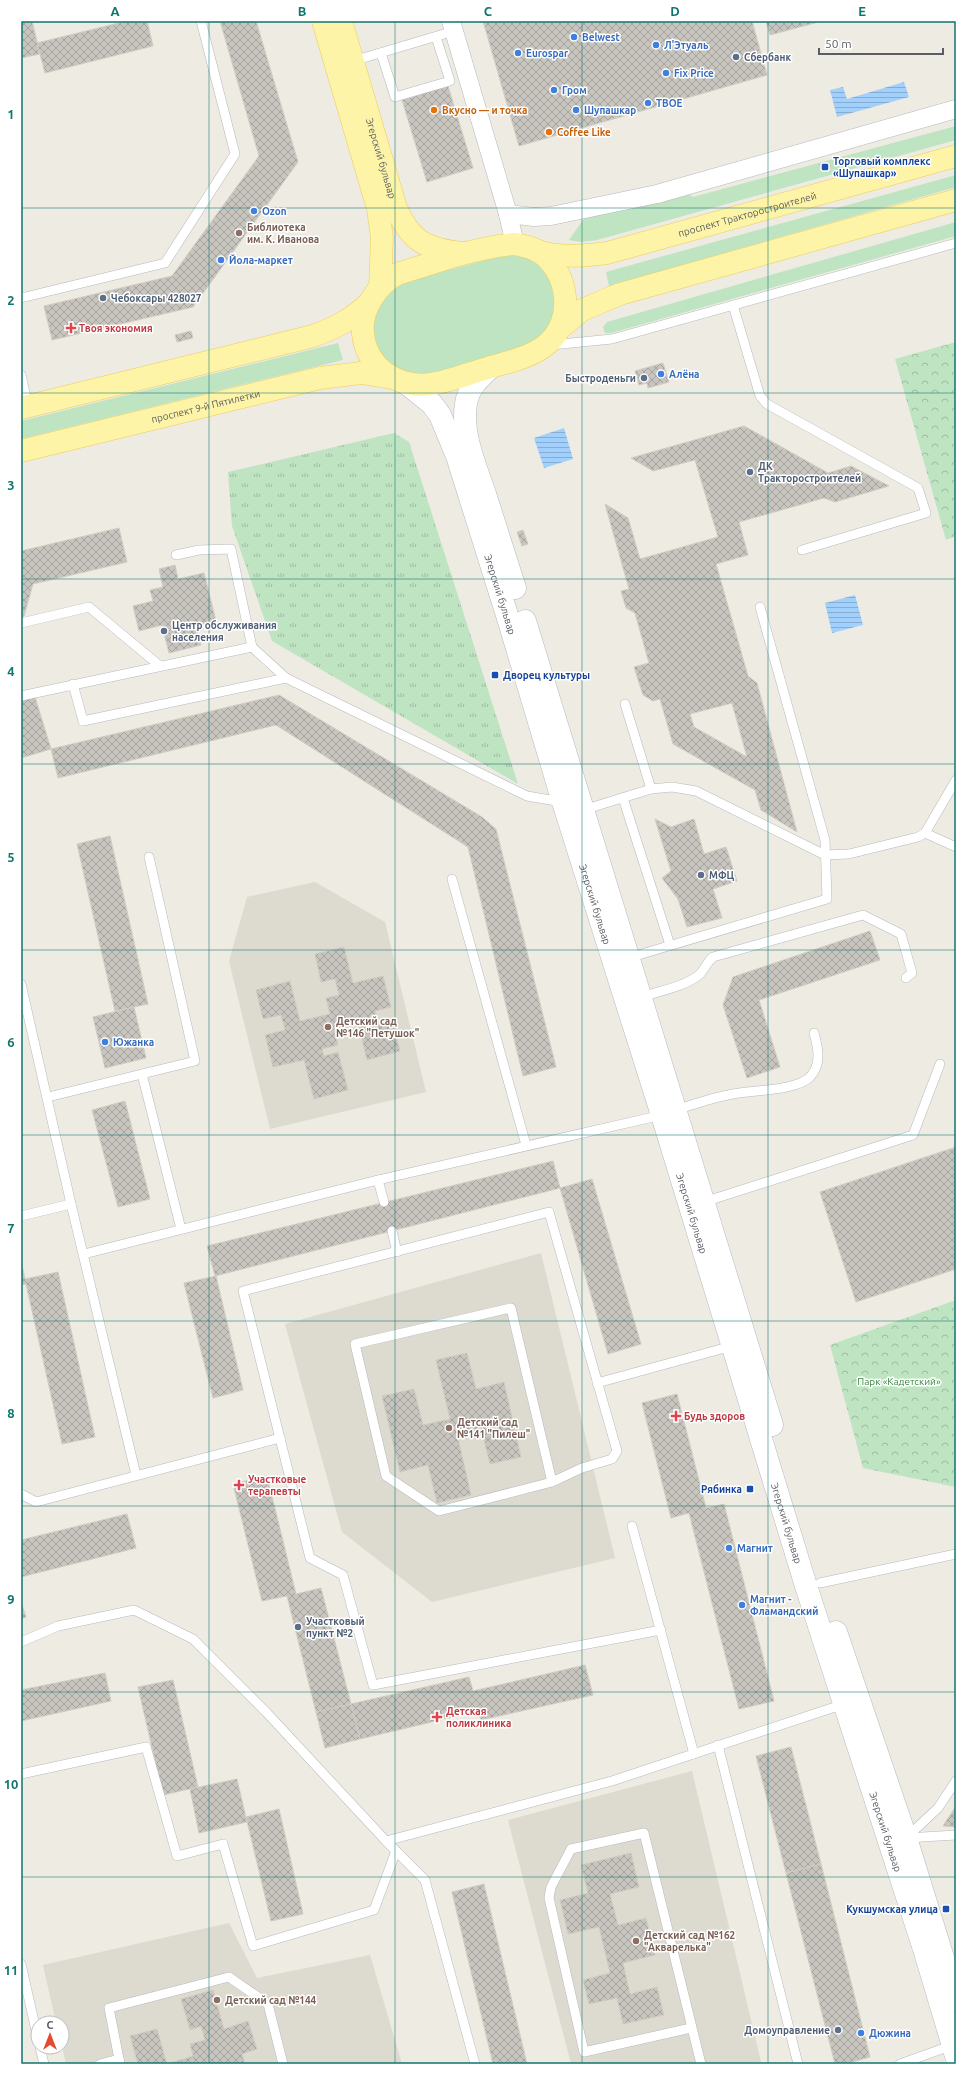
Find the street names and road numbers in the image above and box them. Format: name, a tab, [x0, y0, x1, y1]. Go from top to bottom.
street label: Эгерский бульвар	[364, 117, 398, 200]
street label: проспект Тракторостроителей	[677, 190, 818, 238]
street label: проспект 9-й Пятилетки	[150, 387, 261, 425]
street label: Эгерский бульвар	[483, 553, 518, 636]
street label: Эгерский бульвар	[577, 863, 613, 946]
street label: Эгерский бульвар	[675, 1172, 710, 1255]
street label: Эгерский бульвар	[769, 1482, 804, 1565]
street label: Эгерский бульвар	[868, 1790, 904, 1873]

